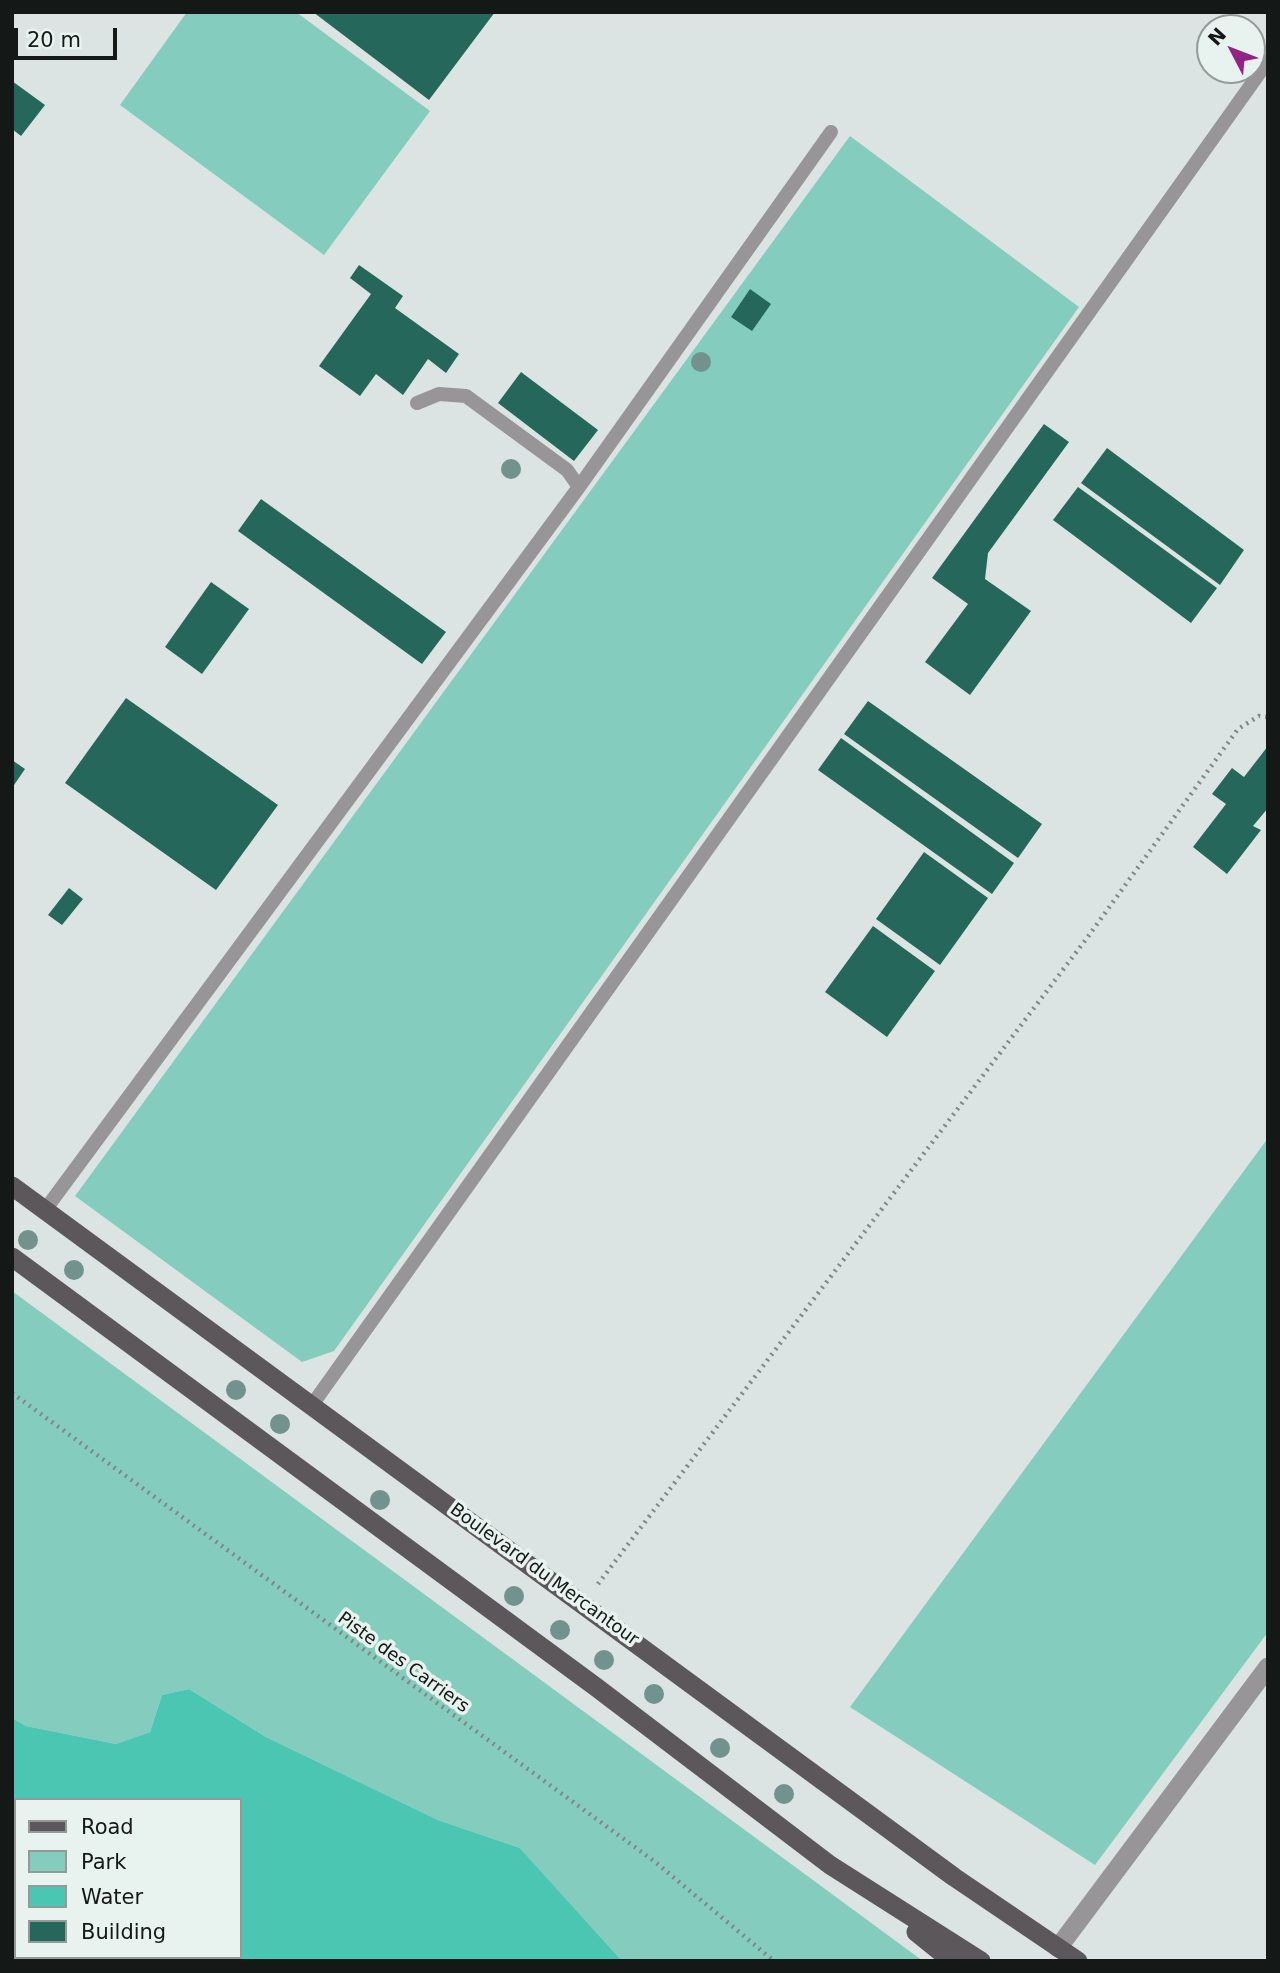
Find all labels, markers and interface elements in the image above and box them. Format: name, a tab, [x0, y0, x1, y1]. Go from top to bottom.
scale bar	[18, 14, 121, 58]
north arrow	[1196, 14, 1266, 84]
text: N	[1203, 23, 1230, 50]
text: 20 m	[27, 28, 81, 52]
street label: Boulevard du Mercantour	[445, 1499, 643, 1651]
street label: Piste des Carriers	[333, 1608, 473, 1718]
legend	[14, 1798, 242, 1959]
text: Road	[81, 1815, 134, 1839]
text: Park	[81, 1850, 126, 1874]
text: Water	[81, 1885, 143, 1909]
text: Building	[81, 1920, 166, 1944]

